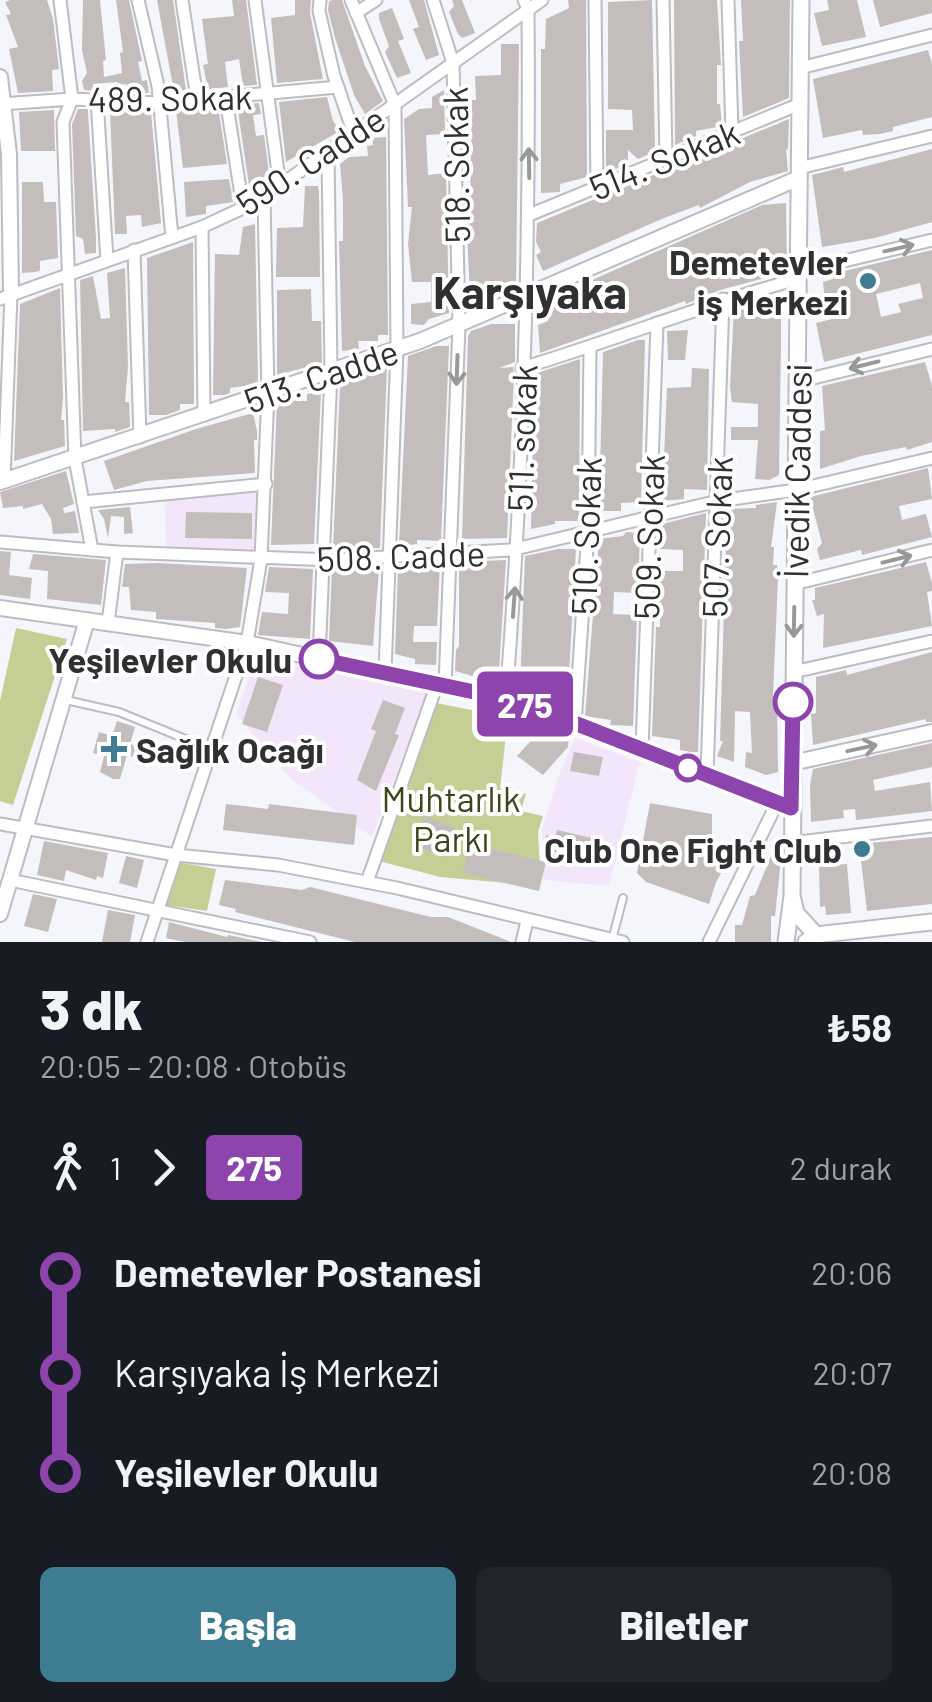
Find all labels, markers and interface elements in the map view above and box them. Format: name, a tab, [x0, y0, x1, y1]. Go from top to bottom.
street label: 489. Sokak	[87, 75, 253, 119]
street label: 518. Sokak	[433, 86, 477, 244]
street label: 590. Cadde	[228, 97, 392, 223]
street label: 514. Sokak	[583, 110, 745, 208]
one-way arrow	[520, 148, 539, 180]
one-way arrow	[882, 238, 914, 256]
place label: Demetevler iş Merkezi	[669, 240, 849, 322]
district label: Karşıyaka	[433, 264, 627, 319]
marker: Demetevler iş Merkezi	[857, 270, 879, 292]
street label: 513. Cadde	[239, 329, 403, 421]
one-way arrow	[447, 354, 466, 386]
one-way arrow	[849, 357, 880, 376]
street label: İvedik Caddesi	[773, 363, 819, 579]
street label: 511. sokak	[497, 364, 545, 512]
street label: 509. Sokak	[624, 454, 672, 620]
street label: 507. Sokak	[692, 455, 740, 619]
street label: 510. Sokak	[561, 456, 609, 616]
street label: 508. Cadde	[316, 531, 486, 579]
one-way arrow	[880, 549, 912, 567]
one-way arrow	[504, 587, 523, 619]
one-way arrow	[784, 606, 804, 638]
place label: Yeşilevler Okulu	[48, 638, 292, 680]
marker: Yeşilevler Okulu	[300, 640, 338, 678]
line badge: 275	[468, 672, 582, 736]
text: 275	[497, 683, 553, 725]
unlabelled marker	[774, 683, 812, 721]
place label: Sağlık Ocağı	[136, 728, 324, 770]
marker: Sağlık Ocağı	[101, 736, 127, 762]
one-way arrow	[845, 737, 877, 756]
unlabelled marker	[675, 755, 701, 781]
park label: Muhtarlık Parkı	[381, 777, 521, 859]
place label: Club One Fight Club	[544, 828, 842, 870]
marker: Club One Fight Club	[851, 838, 873, 860]
text: 3 dk	[40, 975, 143, 1041]
text: ₺58	[826, 1004, 892, 1050]
text: 20:05 – 20:08 · Otobüs	[40, 1046, 347, 1084]
icon: walk	[40, 1140, 95, 1195]
icon: forward	[136, 1140, 191, 1195]
text: 275	[226, 1146, 282, 1188]
text: 1	[110, 1148, 121, 1186]
text: 2 durak	[790, 1148, 892, 1186]
text: Demetevler Postanesi	[114, 1249, 482, 1295]
text: 20:06	[811, 1253, 892, 1291]
text: Karşıyaka İş Merkezi	[114, 1349, 440, 1395]
text: 20:07	[813, 1353, 892, 1391]
text: Yeşilevler Okulu	[114, 1449, 379, 1495]
text: 20:08	[811, 1453, 892, 1491]
button: Başla	[40, 1567, 456, 1682]
button: Biletler	[476, 1567, 892, 1682]

